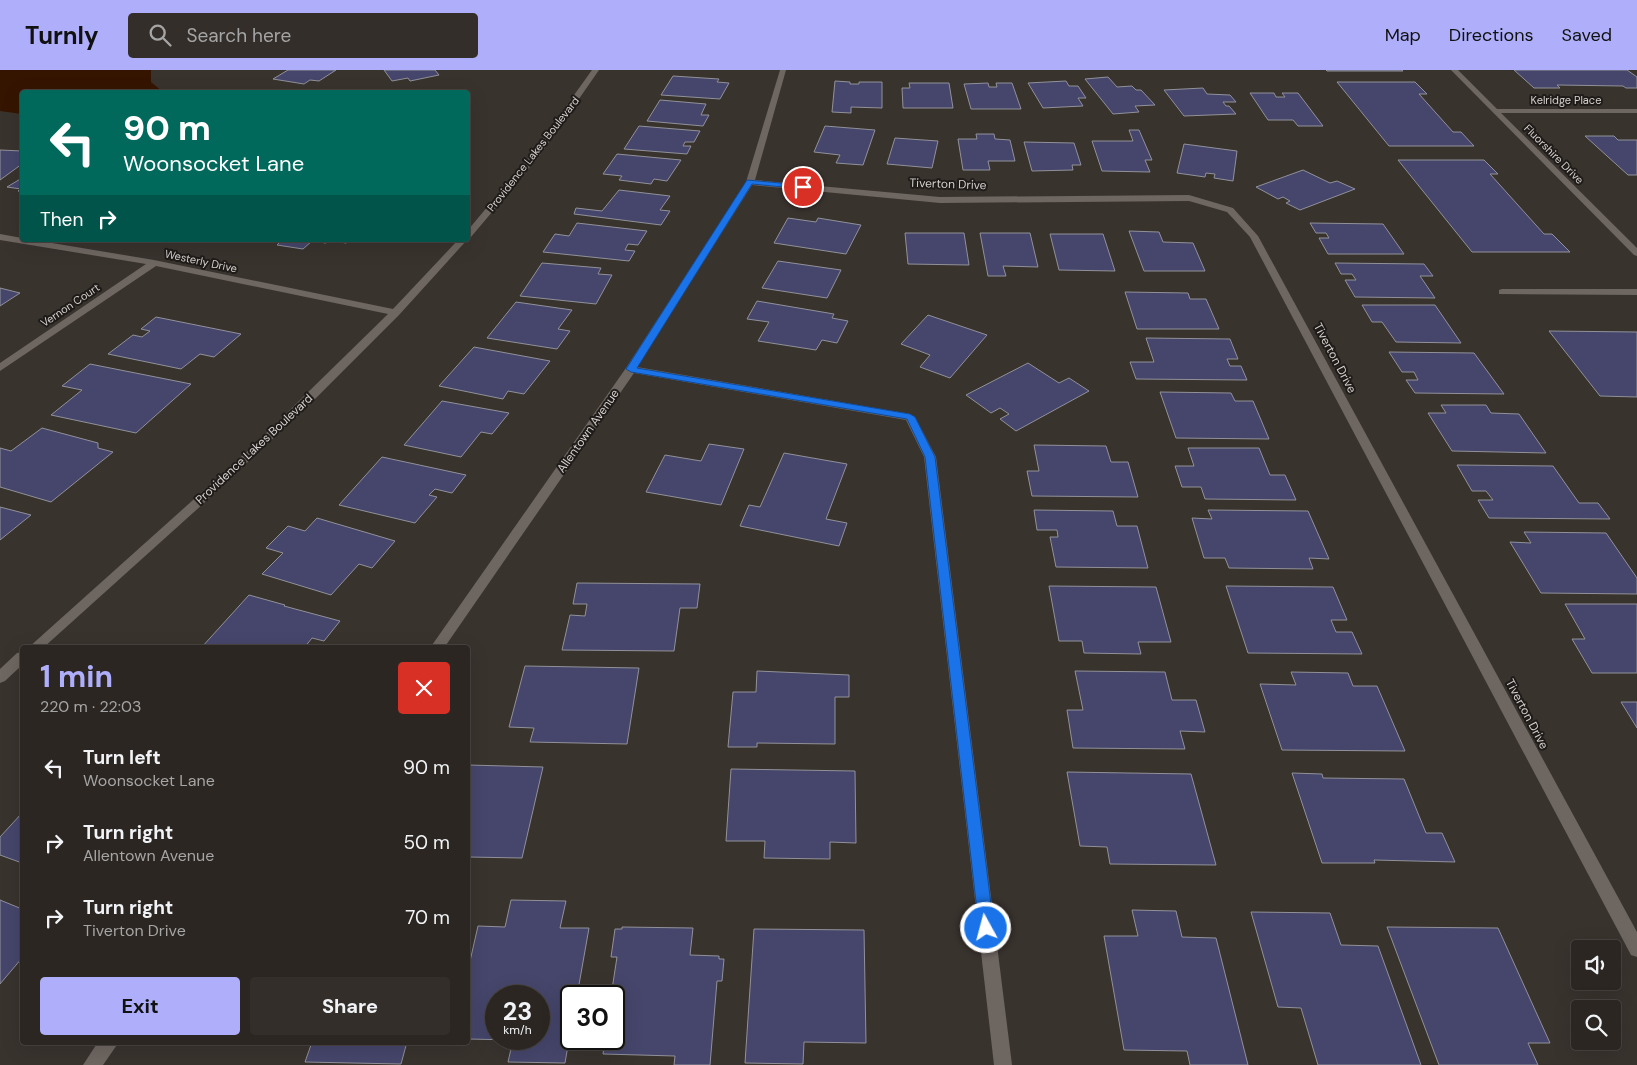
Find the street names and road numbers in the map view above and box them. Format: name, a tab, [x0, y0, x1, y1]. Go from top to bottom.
street label: Kelridge Place	[1531, 93, 1601, 107]
street label: Providence Lakes Boulevard	[484, 94, 582, 214]
street label: Fluorshire Drive	[1521, 121, 1587, 187]
street label: Tiverton Drive	[909, 175, 987, 193]
street label: Westerly Drive	[164, 246, 238, 276]
street label: Vernon Court	[38, 280, 102, 330]
street label: Tiverton Drive	[1310, 320, 1360, 396]
street label: Allentown Avenue	[553, 386, 623, 476]
street label: Providence Lakes Boulevard	[192, 390, 316, 508]
street label: Tiverton Drive	[1502, 676, 1552, 752]

